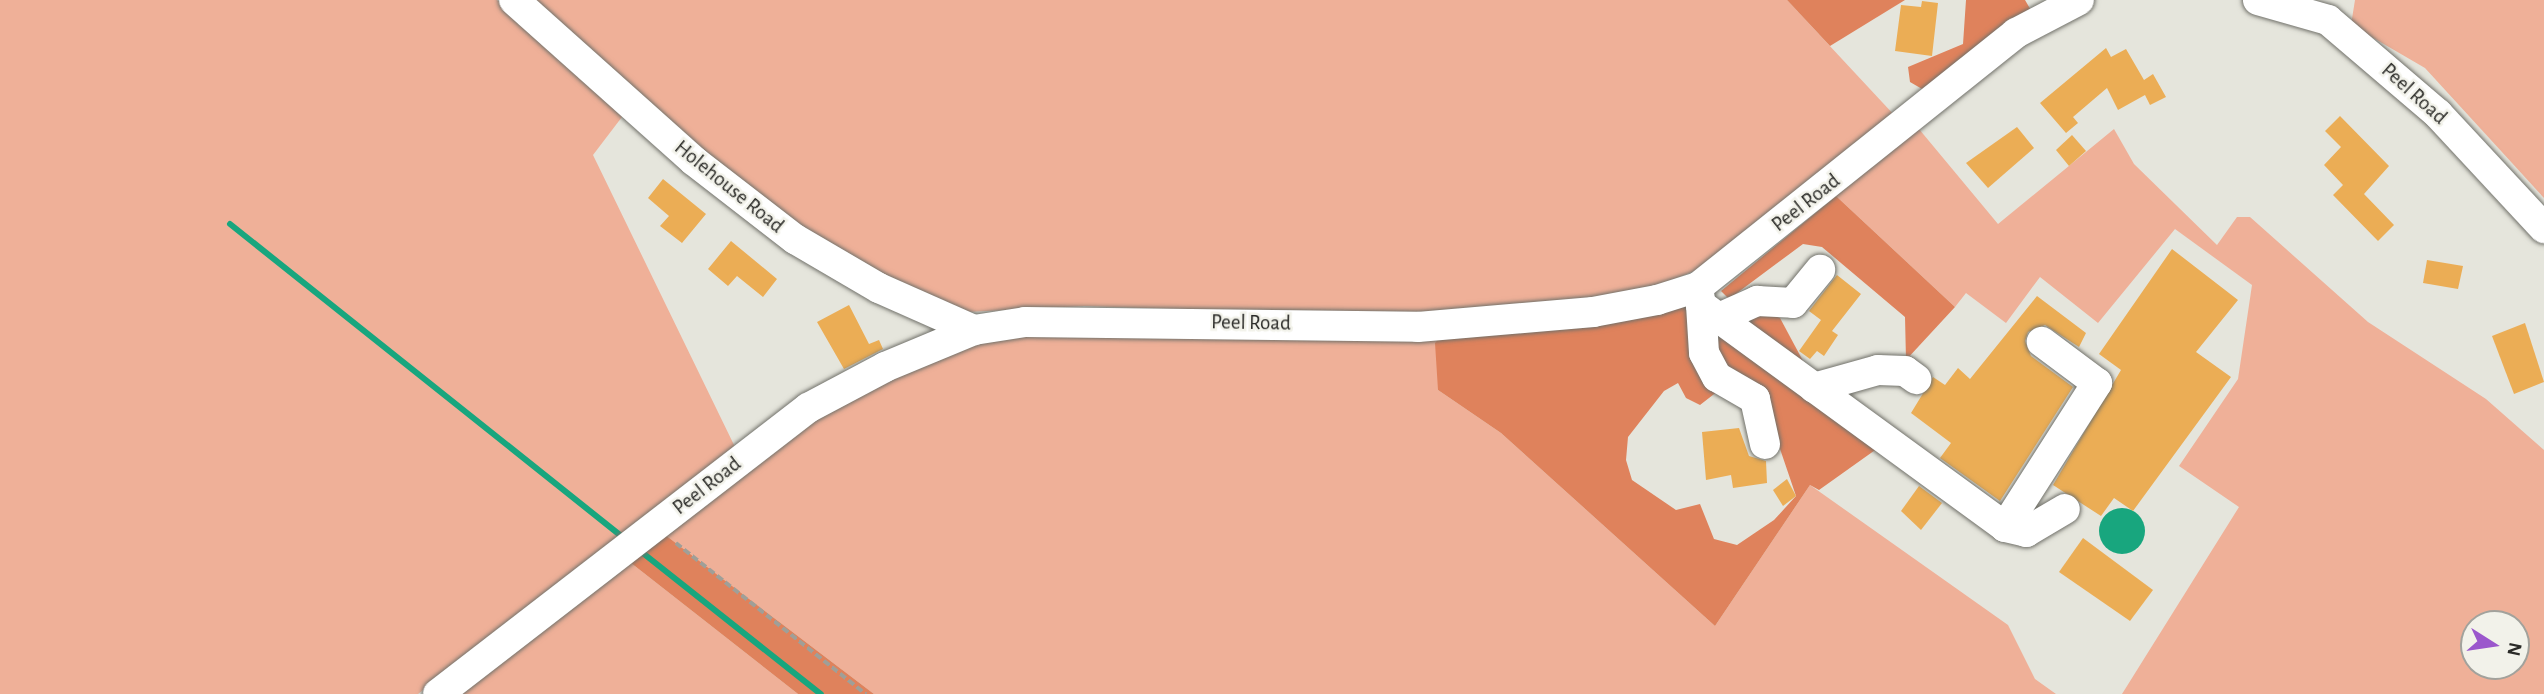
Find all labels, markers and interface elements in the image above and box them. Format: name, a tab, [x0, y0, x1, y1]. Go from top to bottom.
street label: Peel Road	[2376, 58, 2452, 130]
street label: Holehouse Road	[669, 135, 789, 239]
street label: Peel Road	[1767, 168, 1845, 238]
street label: Peel Road	[1211, 310, 1291, 336]
street label: Peel Road	[668, 451, 746, 521]
north arrow	[2460, 610, 2530, 680]
text: N	[2503, 641, 2525, 657]

